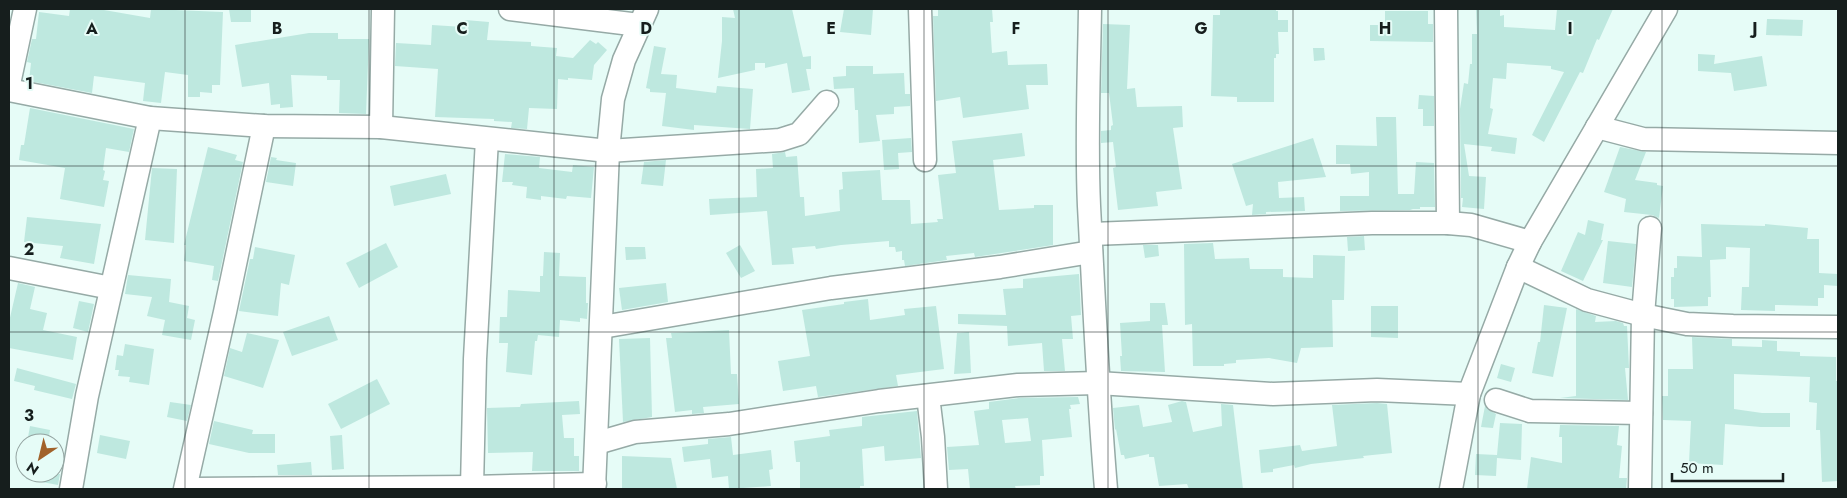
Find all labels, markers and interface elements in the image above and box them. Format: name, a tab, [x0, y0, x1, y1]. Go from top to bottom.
text: A	[85, 17, 98, 40]
text: B	[272, 17, 282, 40]
text: C	[456, 17, 468, 40]
text: D	[640, 17, 652, 40]
text: E	[826, 17, 836, 40]
text: F	[1012, 17, 1020, 40]
text: G	[1194, 17, 1208, 40]
text: H	[1379, 17, 1391, 40]
text: I	[1567, 17, 1573, 40]
text: J	[1749, 17, 1758, 40]
text: 1	[25, 72, 33, 95]
text: 2	[24, 238, 34, 261]
text: 3	[24, 404, 34, 427]
north arrow	[15, 433, 65, 483]
scale bar	[1672, 450, 1783, 482]
text: N	[22, 457, 43, 480]
text: 50 m	[1680, 457, 1714, 479]

